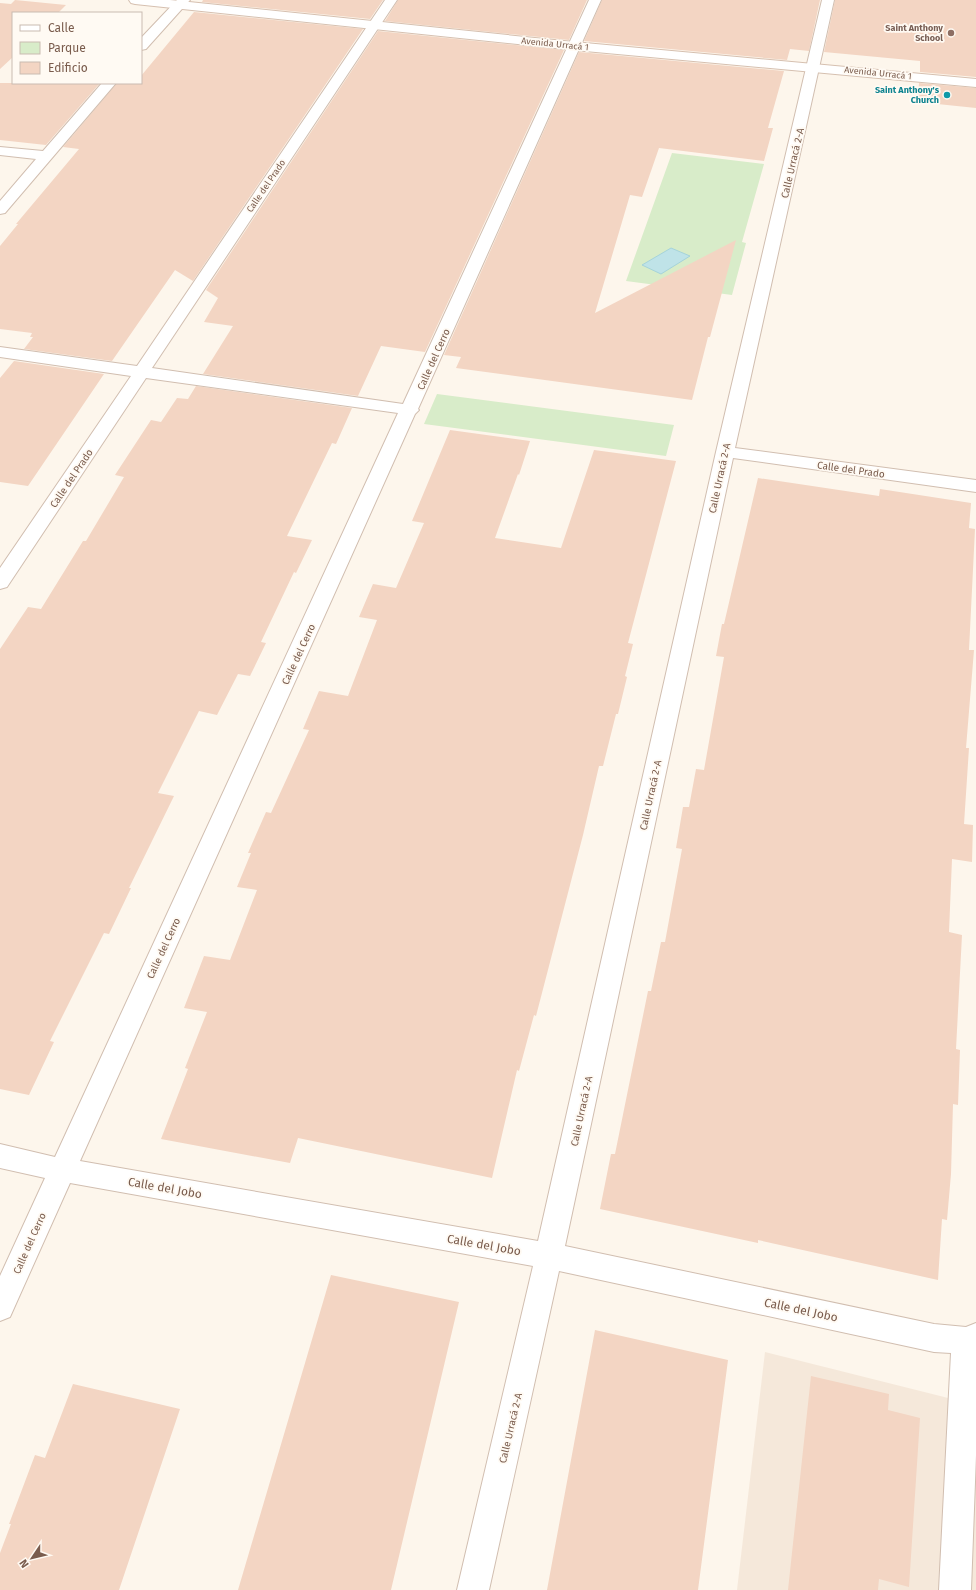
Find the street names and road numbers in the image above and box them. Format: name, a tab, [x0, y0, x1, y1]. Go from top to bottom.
street label: Avenida Urracá 1	[521, 35, 589, 53]
street label: Avenida Urracá 1	[844, 64, 912, 82]
street label: Calle Urracá 2-A	[779, 127, 807, 199]
street label: Calle del Prado	[245, 158, 287, 214]
street label: Calle del Cerro	[415, 327, 453, 392]
street label: Calle Urracá 2-A	[707, 442, 733, 514]
street label: Calle del Prado	[48, 447, 96, 510]
street label: Calle del Prado	[816, 459, 886, 481]
street label: Calle del Cerro	[280, 622, 318, 687]
street label: Calle Urracá 2-A	[638, 759, 664, 831]
street label: Calle del Cerro	[145, 916, 183, 981]
street label: Calle Urracá 2-A	[569, 1075, 595, 1147]
street label: Calle del Jobo	[127, 1175, 203, 1201]
street label: Calle del Cerro	[11, 1211, 49, 1276]
street label: Calle del Jobo	[446, 1232, 522, 1258]
street label: Calle del Jobo	[763, 1295, 839, 1325]
street label: Calle Urracá 2-A	[497, 1392, 525, 1464]

